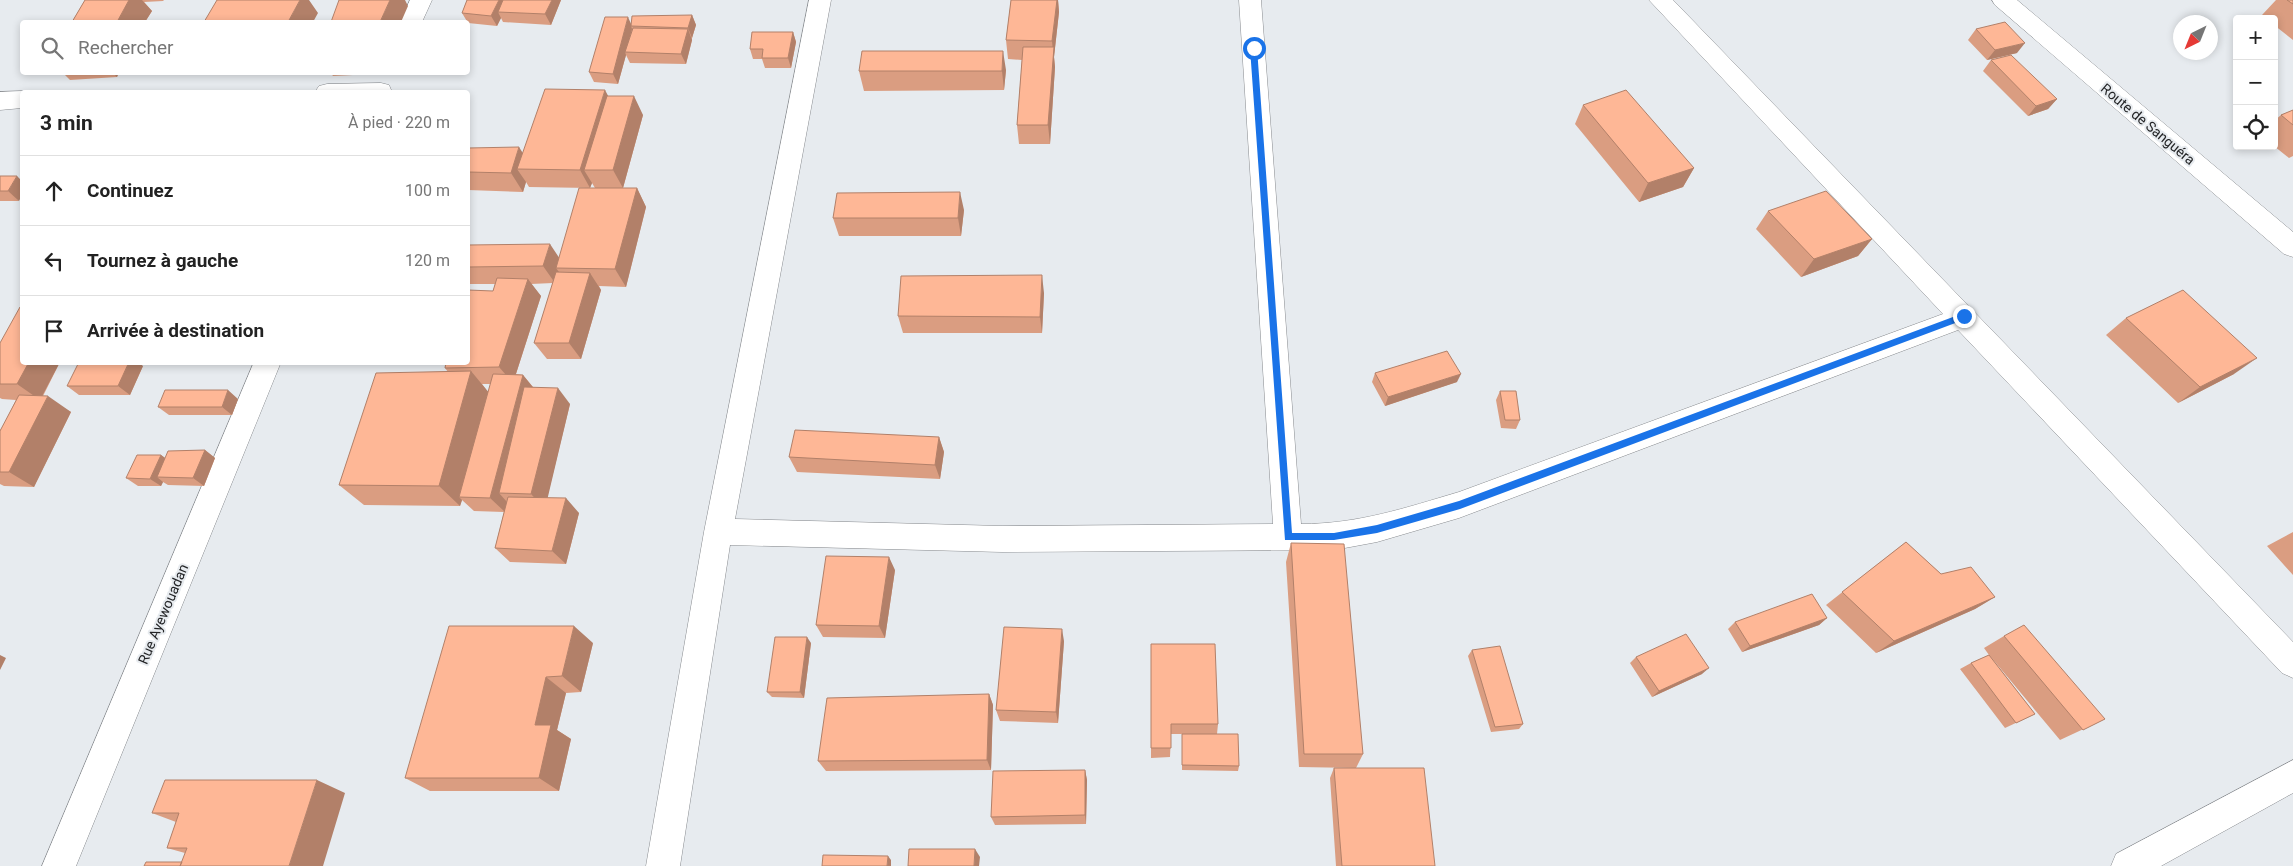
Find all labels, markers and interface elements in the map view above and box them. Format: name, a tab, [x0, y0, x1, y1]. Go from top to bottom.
north arrow	[2173, 15, 2218, 60]
map controls	[2233, 15, 2278, 150]
button: +	[2233, 15, 2278, 60]
search box	[20, 20, 470, 75]
icon: search	[38, 34, 66, 62]
text: Rechercher	[78, 36, 173, 59]
route start	[1243, 37, 1266, 60]
button: −	[2233, 60, 2278, 105]
street label: Route de Sanguéra	[2098, 80, 2198, 168]
button: locate	[2233, 105, 2278, 150]
text: 3 min	[40, 111, 93, 135]
text: À pied · 220 m	[348, 113, 450, 132]
icon: ahead	[40, 177, 68, 205]
text: Continuez	[87, 179, 173, 202]
text: 100 m	[405, 181, 450, 200]
icon: left	[40, 247, 68, 275]
text: Tournez à gauche	[87, 249, 238, 272]
text: 120 m	[405, 251, 450, 270]
route end	[1953, 305, 1976, 328]
icon: arrive	[40, 317, 68, 345]
text: Arrivée à destination	[87, 319, 264, 342]
street label: Rue Ayewouadan	[135, 562, 191, 666]

